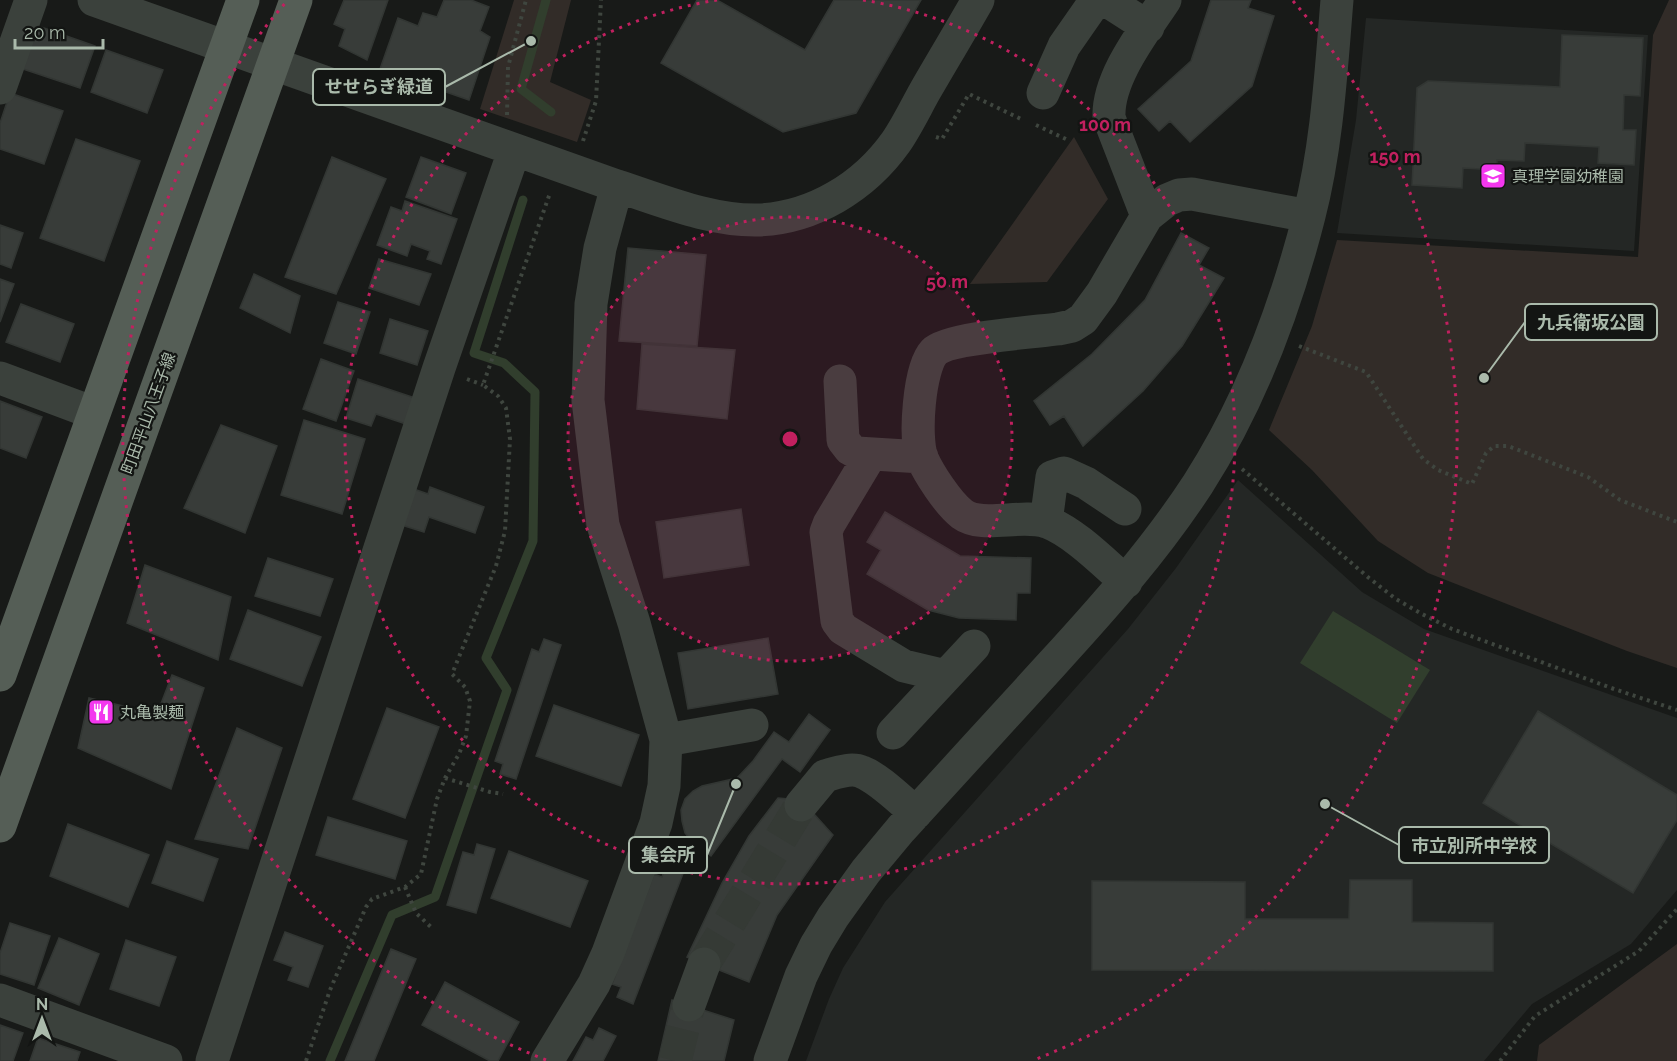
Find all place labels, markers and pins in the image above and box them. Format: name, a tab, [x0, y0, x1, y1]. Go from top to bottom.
callout: せせらぎ緑道	[313, 69, 445, 105]
school or university icon: 真理学園幼稚園	[1478, 161, 1508, 191]
place label: 真理学園幼稚園	[1512, 167, 1624, 186]
callout: 九兵衛坂公園	[1525, 304, 1657, 340]
centre of rings	[780, 429, 800, 449]
restaurant icon: 丸亀製麺	[86, 697, 116, 727]
place label: 丸亀製麺	[120, 703, 184, 722]
callout: 市立別所中学校	[1399, 827, 1549, 863]
callout: 集会所	[629, 837, 707, 873]

